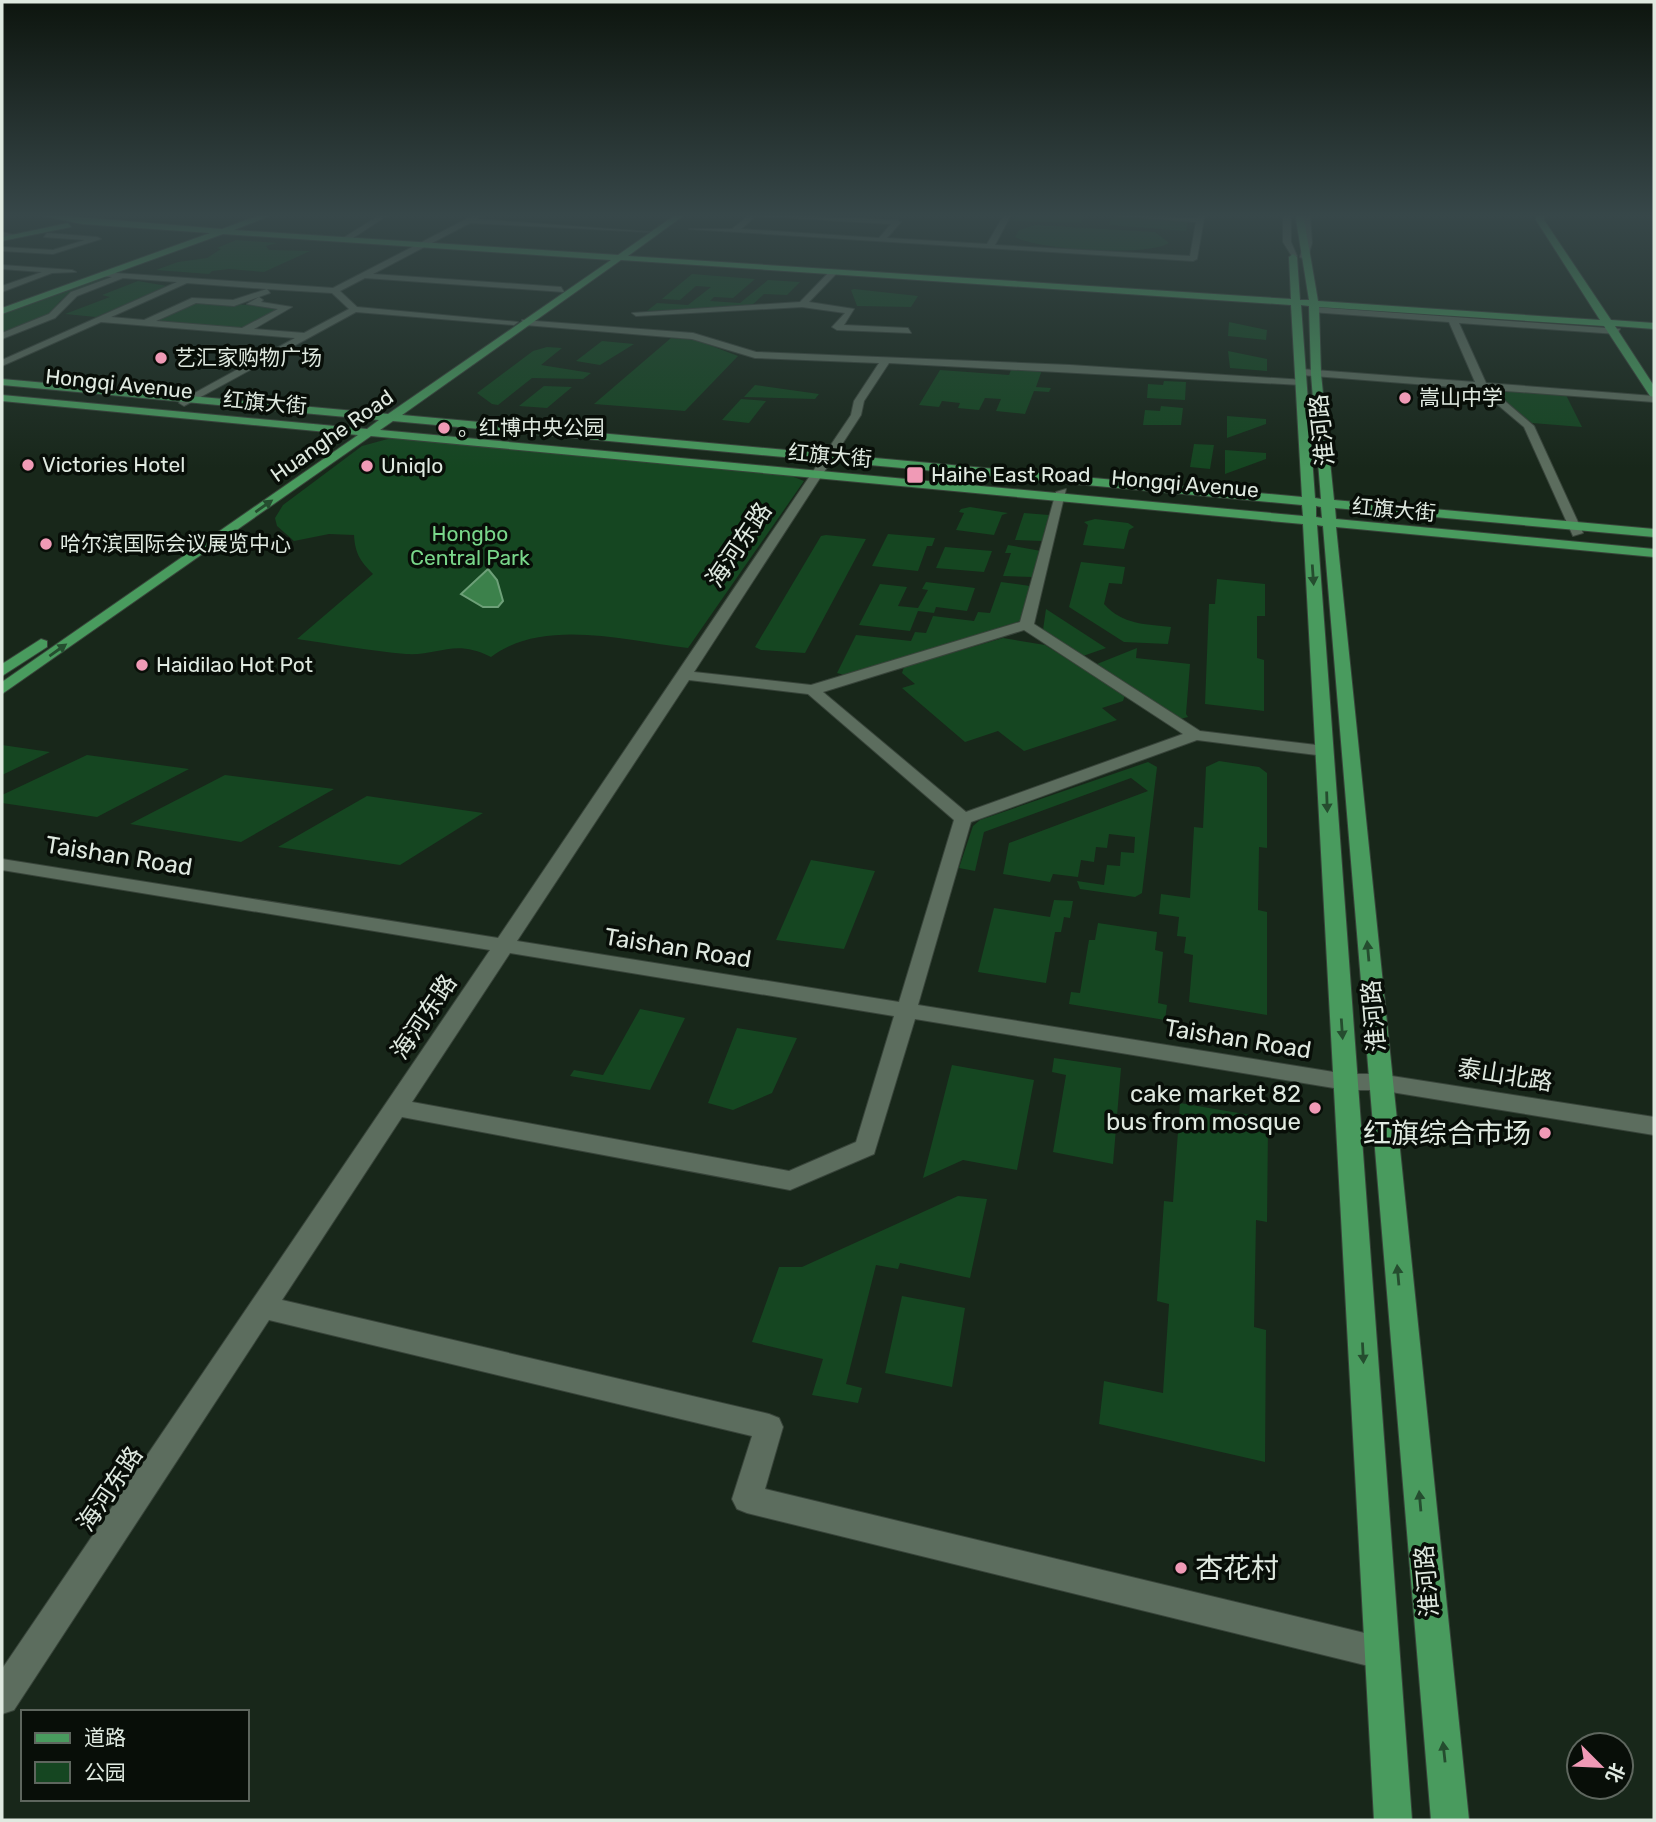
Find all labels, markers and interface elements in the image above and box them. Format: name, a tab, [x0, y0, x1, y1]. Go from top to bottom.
place label: 艺汇家购物广场	[175, 345, 322, 370]
marker: 艺汇家购物广场	[153, 350, 169, 366]
street label: Hongqi Avenue	[44, 363, 194, 404]
street label: Huanghe Road	[266, 384, 398, 487]
place label: 嵩山中学	[1419, 385, 1503, 410]
street label: 红旗大街	[222, 386, 308, 419]
marker: 嵩山中学	[1397, 390, 1413, 406]
street label: 淮河路	[1304, 393, 1340, 467]
place label: 。红博中央公园	[458, 415, 605, 440]
marker: 。红博中央公园	[436, 420, 452, 436]
street label: 红旗大街	[787, 439, 873, 472]
place label: Victories Hotel	[42, 452, 185, 477]
place label: Uniqlo	[381, 453, 443, 478]
marker: Victories Hotel	[20, 457, 36, 473]
marker: Uniqlo	[359, 458, 375, 474]
place label: Haihe East Road	[931, 462, 1091, 487]
marker: Haihe East Road	[905, 465, 925, 485]
street label: Hongqi Avenue	[1110, 465, 1260, 502]
street label: 红旗大街	[1351, 493, 1437, 526]
street label: 海河东路	[701, 497, 777, 593]
one-way arrow	[255, 499, 273, 513]
park label: Hongbo Central Park	[410, 521, 530, 570]
place label: 哈尔滨国际会议展览中心	[60, 531, 291, 556]
marker: 哈尔滨国际会议展览中心	[38, 536, 54, 552]
one-way arrow	[1308, 564, 1319, 586]
one-way arrow	[49, 643, 67, 657]
place label: Haidilao Hot Pot	[156, 652, 313, 677]
marker: Haidilao Hot Pot	[134, 657, 150, 673]
one-way arrow	[1322, 791, 1333, 813]
street label: Taishan Road	[44, 831, 194, 881]
street label: Taishan Road	[603, 923, 753, 973]
one-way arrow	[1362, 940, 1373, 962]
street label: 海河东路	[386, 969, 462, 1065]
street label: 淮河路	[1357, 979, 1391, 1053]
street label: Taishan Road	[1163, 1014, 1313, 1064]
one-way arrow	[1337, 1018, 1348, 1040]
street label: 泰山北路	[1455, 1054, 1555, 1096]
place label: cake market 82 bus from mosque	[1106, 1080, 1301, 1136]
marker: cake market 82 bus from mosque	[1307, 1100, 1323, 1116]
place label: 红旗综合市场	[1363, 1117, 1531, 1150]
marker: 红旗综合市场	[1537, 1125, 1553, 1141]
one-way arrow	[1392, 1264, 1403, 1286]
one-way arrow	[1358, 1343, 1369, 1365]
street label: 海河东路	[72, 1441, 148, 1537]
one-way arrow	[1414, 1490, 1425, 1512]
street label: 淮河路	[1410, 1544, 1444, 1618]
place label: 杏花村	[1195, 1552, 1279, 1585]
marker: 杏花村	[1173, 1560, 1189, 1576]
legend	[21, 1710, 248, 1801]
text: 道路	[84, 1725, 126, 1750]
north arrow	[1565, 1731, 1635, 1801]
one-way arrow	[1438, 1741, 1449, 1763]
text: 北	[1601, 1759, 1629, 1786]
text: 公园	[84, 1760, 126, 1785]

